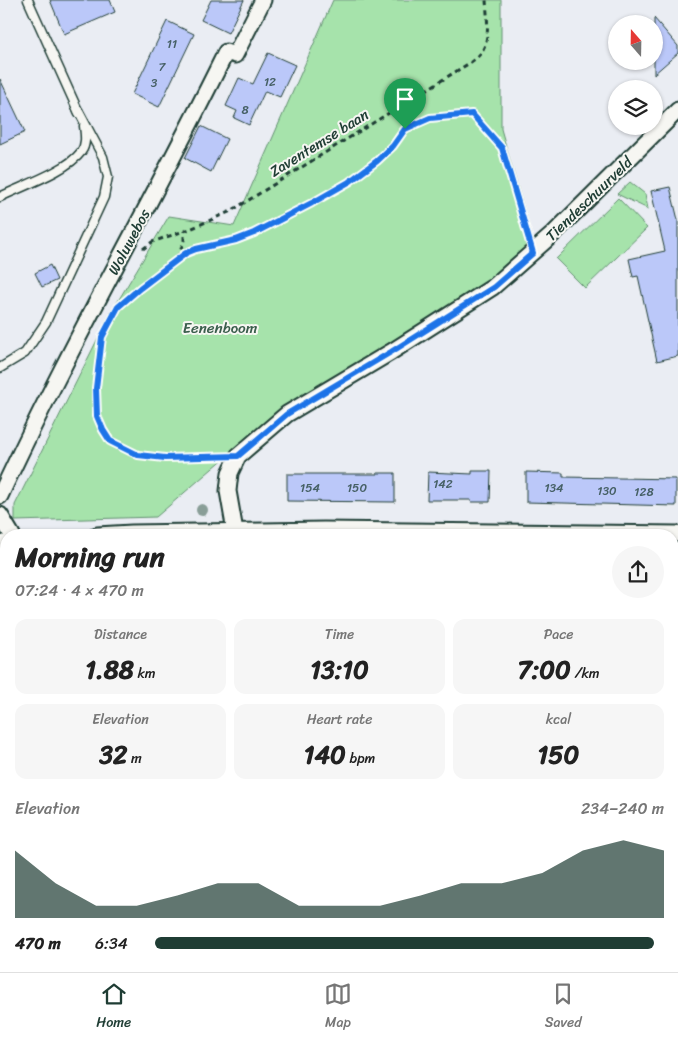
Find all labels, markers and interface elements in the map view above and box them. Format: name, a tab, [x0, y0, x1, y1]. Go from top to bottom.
north arrow	[608, 15, 662, 70]
map controls	[608, 15, 663, 135]
house number: 11	[167, 33, 177, 55]
house number: 7	[159, 56, 167, 78]
house number: 12	[264, 71, 276, 93]
house number: 3	[151, 72, 158, 94]
pin	[384, 78, 426, 129]
button: layers	[608, 80, 663, 135]
icon: arrive	[391, 85, 419, 113]
house number: 8	[241, 99, 249, 121]
street label: Zaventemse baan	[264, 102, 374, 184]
street label: Tiendeschuurveld	[539, 149, 640, 248]
street label: Woluwebos	[101, 204, 157, 280]
park label: Eenenboom	[183, 315, 258, 341]
house number: 142	[433, 473, 453, 495]
house number: 154	[300, 477, 320, 499]
house number: 150	[347, 477, 367, 499]
house number: 134	[544, 477, 564, 499]
house number: 130	[597, 480, 617, 502]
house number: 128	[634, 481, 654, 503]
text: Morning run	[15, 532, 165, 581]
button: share	[612, 546, 664, 598]
text: 07:24 · 4 × 470 m	[15, 576, 144, 605]
text: Distance	[94, 622, 147, 647]
text: Time	[325, 622, 354, 647]
text: Pace	[544, 622, 573, 647]
text: 1.88	[85, 647, 134, 692]
text: 13:10	[310, 647, 369, 692]
text: 7:00	[517, 647, 571, 692]
text: km	[134, 661, 156, 686]
text: /km	[571, 661, 600, 686]
text: Elevation	[92, 707, 149, 732]
text: Heart rate	[307, 707, 372, 732]
text: kcal	[546, 707, 571, 732]
text: 32	[99, 732, 127, 777]
text: 140	[304, 732, 346, 777]
text: 150	[538, 732, 579, 777]
text: m	[127, 746, 142, 771]
text: bpm	[346, 746, 375, 771]
text: Elevation	[15, 794, 80, 823]
text: 234–240 m	[581, 794, 664, 823]
text: 470 m	[15, 929, 61, 958]
text: 6:34	[95, 929, 128, 958]
tab: Home	[96, 980, 131, 1035]
tab: Map	[324, 980, 352, 1035]
tab: Saved	[545, 980, 582, 1035]

